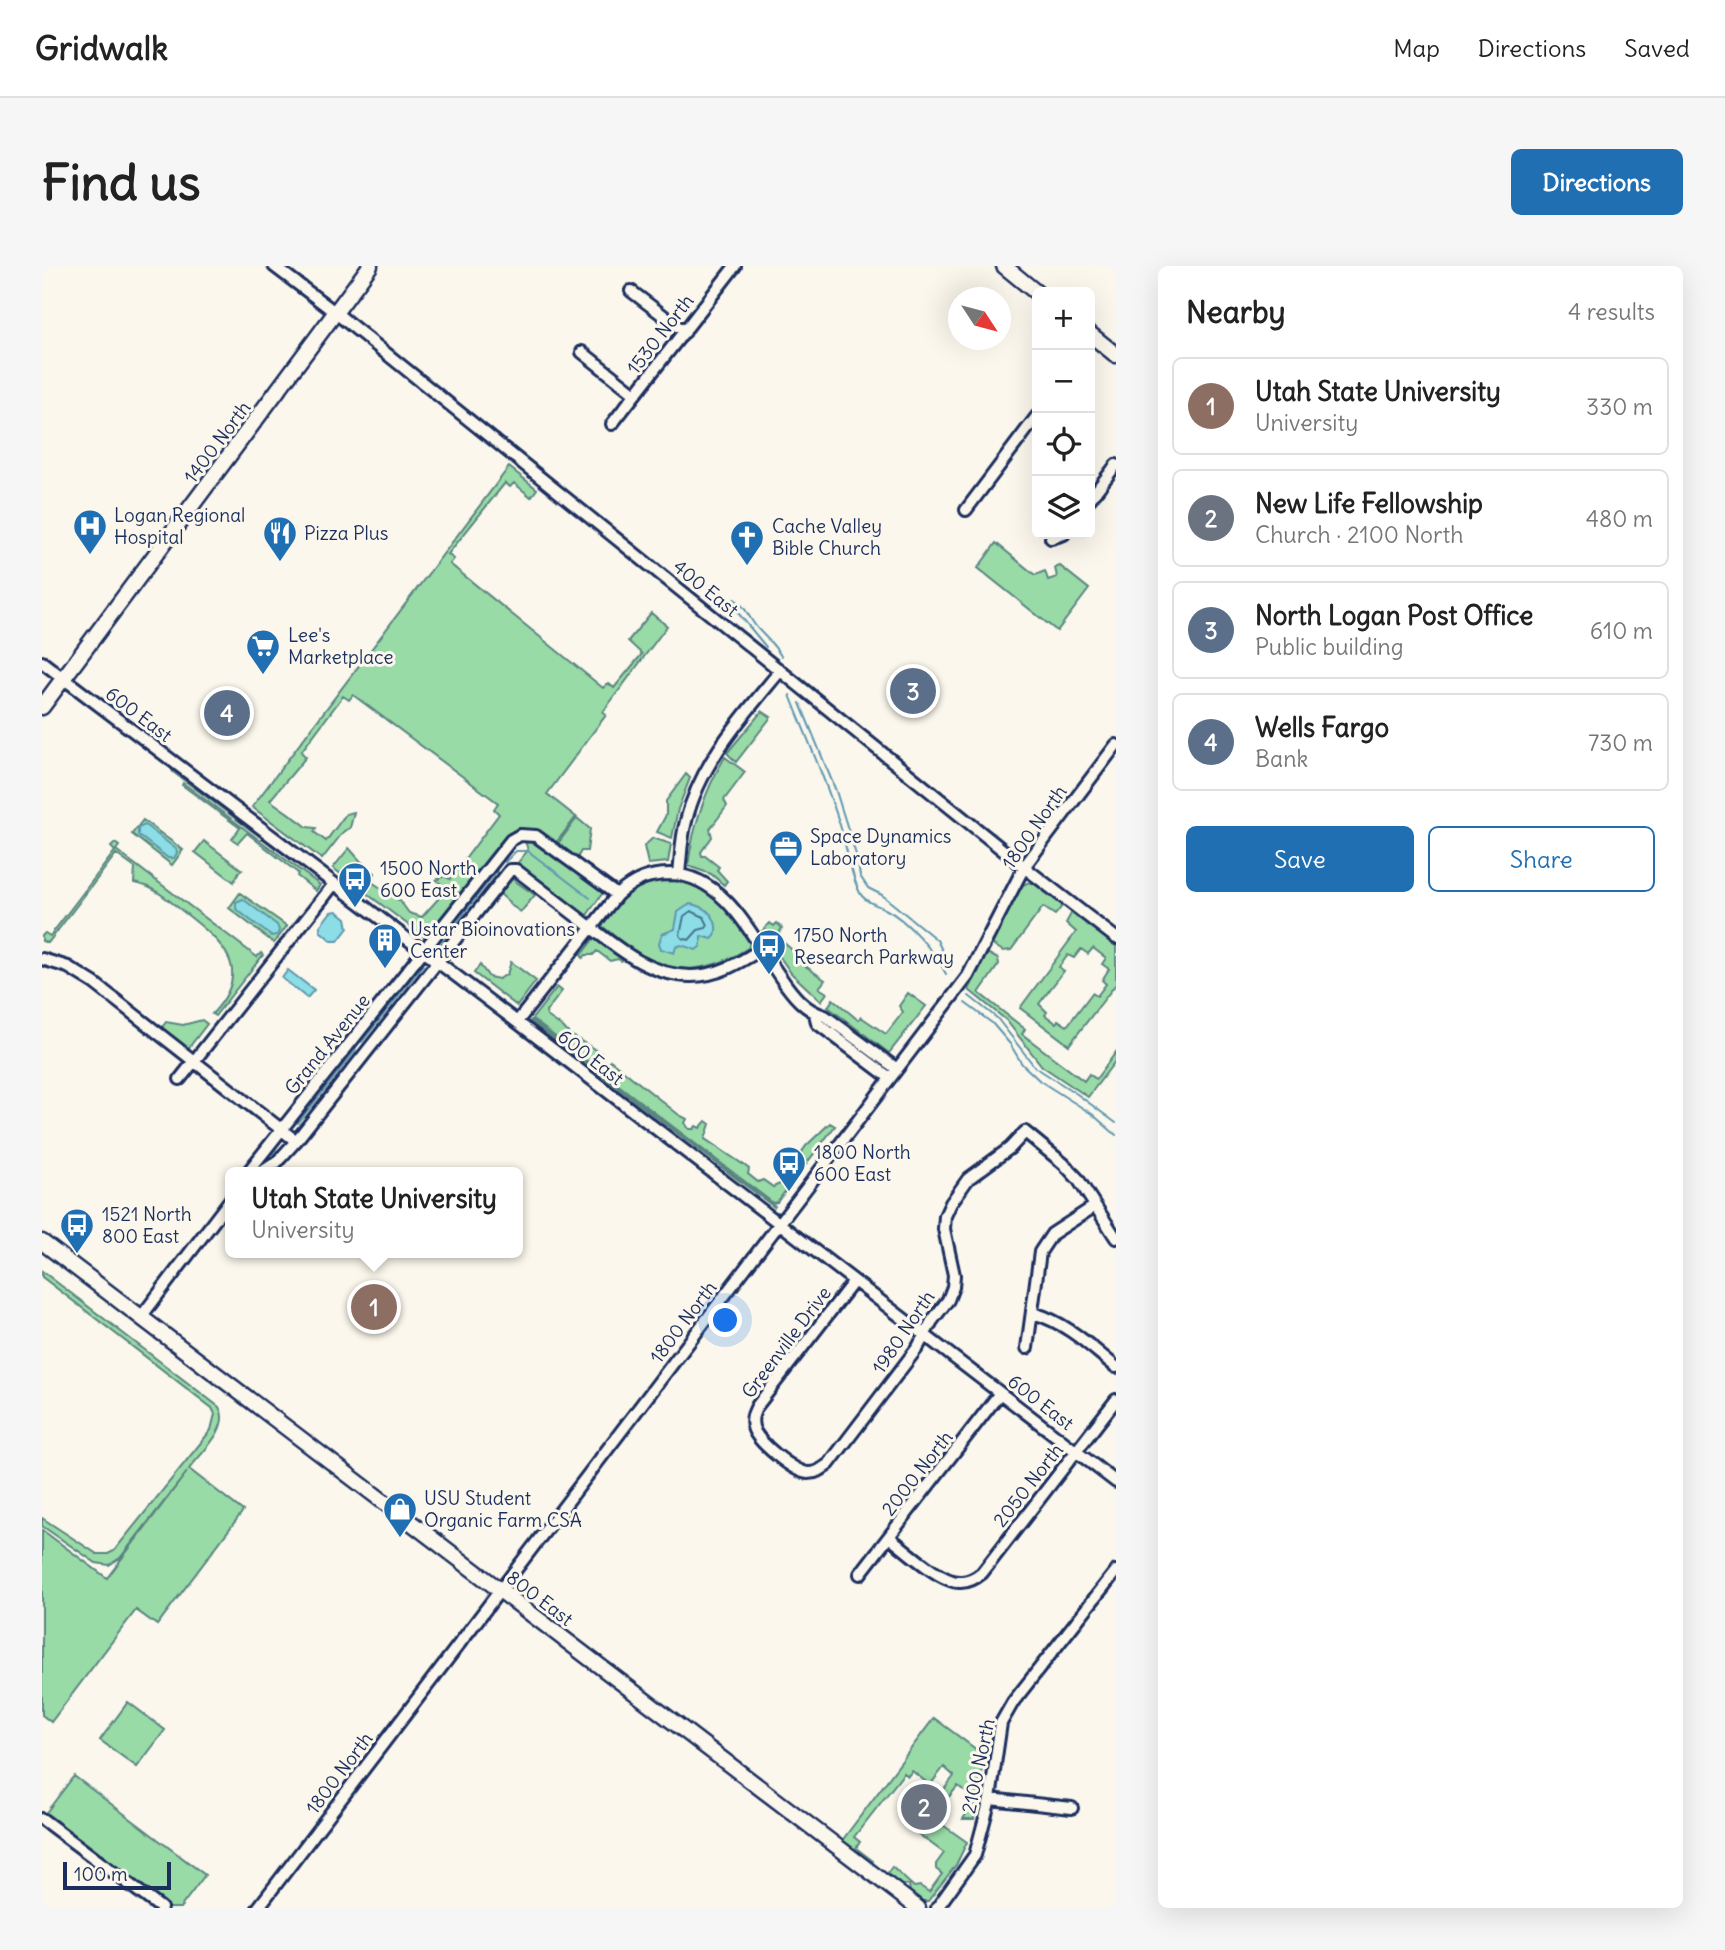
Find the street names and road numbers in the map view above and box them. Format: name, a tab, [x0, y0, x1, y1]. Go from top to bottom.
street label: 1530 North	[621, 289, 699, 379]
street label: 1400 North	[178, 396, 256, 488]
street label: 400 East	[668, 554, 744, 622]
street label: 600 East	[101, 681, 177, 747]
street label: 1800 North	[996, 780, 1072, 874]
street label: Grand Avenue	[279, 989, 375, 1099]
street label: 600 East	[553, 1024, 629, 1090]
street label: 1800 North	[644, 1276, 722, 1368]
street label: Greenville Drive	[736, 1281, 836, 1403]
street label: 1980 North	[866, 1286, 940, 1378]
street label: 600 East	[1003, 1369, 1079, 1435]
street label: 2000 North	[876, 1426, 958, 1520]
street label: 2050 North	[988, 1438, 1068, 1532]
street label: 800 East	[502, 1565, 578, 1631]
street label: 2100 North	[956, 1716, 1000, 1816]
street label: 1800 North	[300, 1727, 378, 1819]

